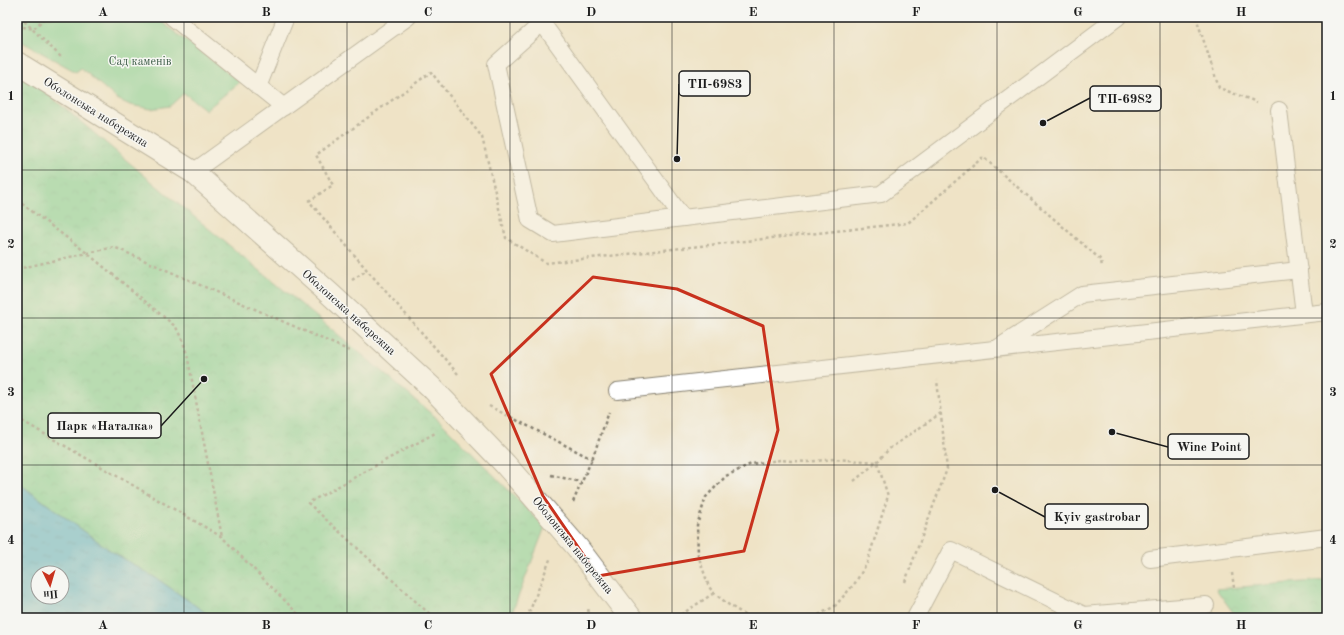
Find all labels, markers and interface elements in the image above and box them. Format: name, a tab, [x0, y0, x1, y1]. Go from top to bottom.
text: A	[98, 6, 108, 19]
text: B	[261, 6, 271, 19]
text: C	[424, 6, 432, 19]
text: D	[586, 6, 596, 19]
text: E	[749, 6, 758, 19]
text: F	[912, 6, 921, 19]
text: G	[1073, 6, 1083, 19]
text: H	[1236, 6, 1247, 19]
park label: Сад каменів	[108, 55, 172, 68]
callout: ТП-6983	[679, 71, 750, 96]
street label: Оболонська набережна	[41, 76, 150, 150]
text: ТП-6983	[688, 78, 742, 91]
callout: ТП-6982	[1090, 86, 1161, 111]
text: 1	[7, 90, 15, 103]
text: 1	[1329, 90, 1337, 103]
text: ТП-6982	[1098, 93, 1152, 106]
text: 2	[7, 238, 15, 251]
text: 2	[1329, 238, 1337, 251]
street label: Оболонська набережна	[299, 268, 397, 358]
text: 3	[7, 386, 15, 399]
text: 3	[1329, 386, 1337, 399]
callout: Парк «Наталка»	[48, 413, 161, 438]
text: Парк «Наталка»	[56, 420, 154, 433]
callout: Wine Point	[1168, 434, 1249, 459]
text: Wine Point	[1177, 441, 1242, 454]
street label: Оболонська набережна	[529, 495, 615, 597]
callout: Kyiv gastrobar	[1045, 504, 1148, 529]
text: Kyiv gastrobar	[1054, 511, 1141, 524]
text: 4	[7, 534, 15, 547]
text: 4	[1329, 534, 1337, 547]
north arrow	[30, 565, 70, 605]
text: Пн	[43, 587, 59, 600]
text: A	[98, 619, 108, 632]
text: B	[261, 619, 271, 632]
text: C	[424, 619, 432, 632]
text: D	[586, 619, 596, 632]
text: E	[749, 619, 758, 632]
text: F	[912, 619, 921, 632]
text: G	[1073, 619, 1083, 632]
text: H	[1236, 619, 1247, 632]

